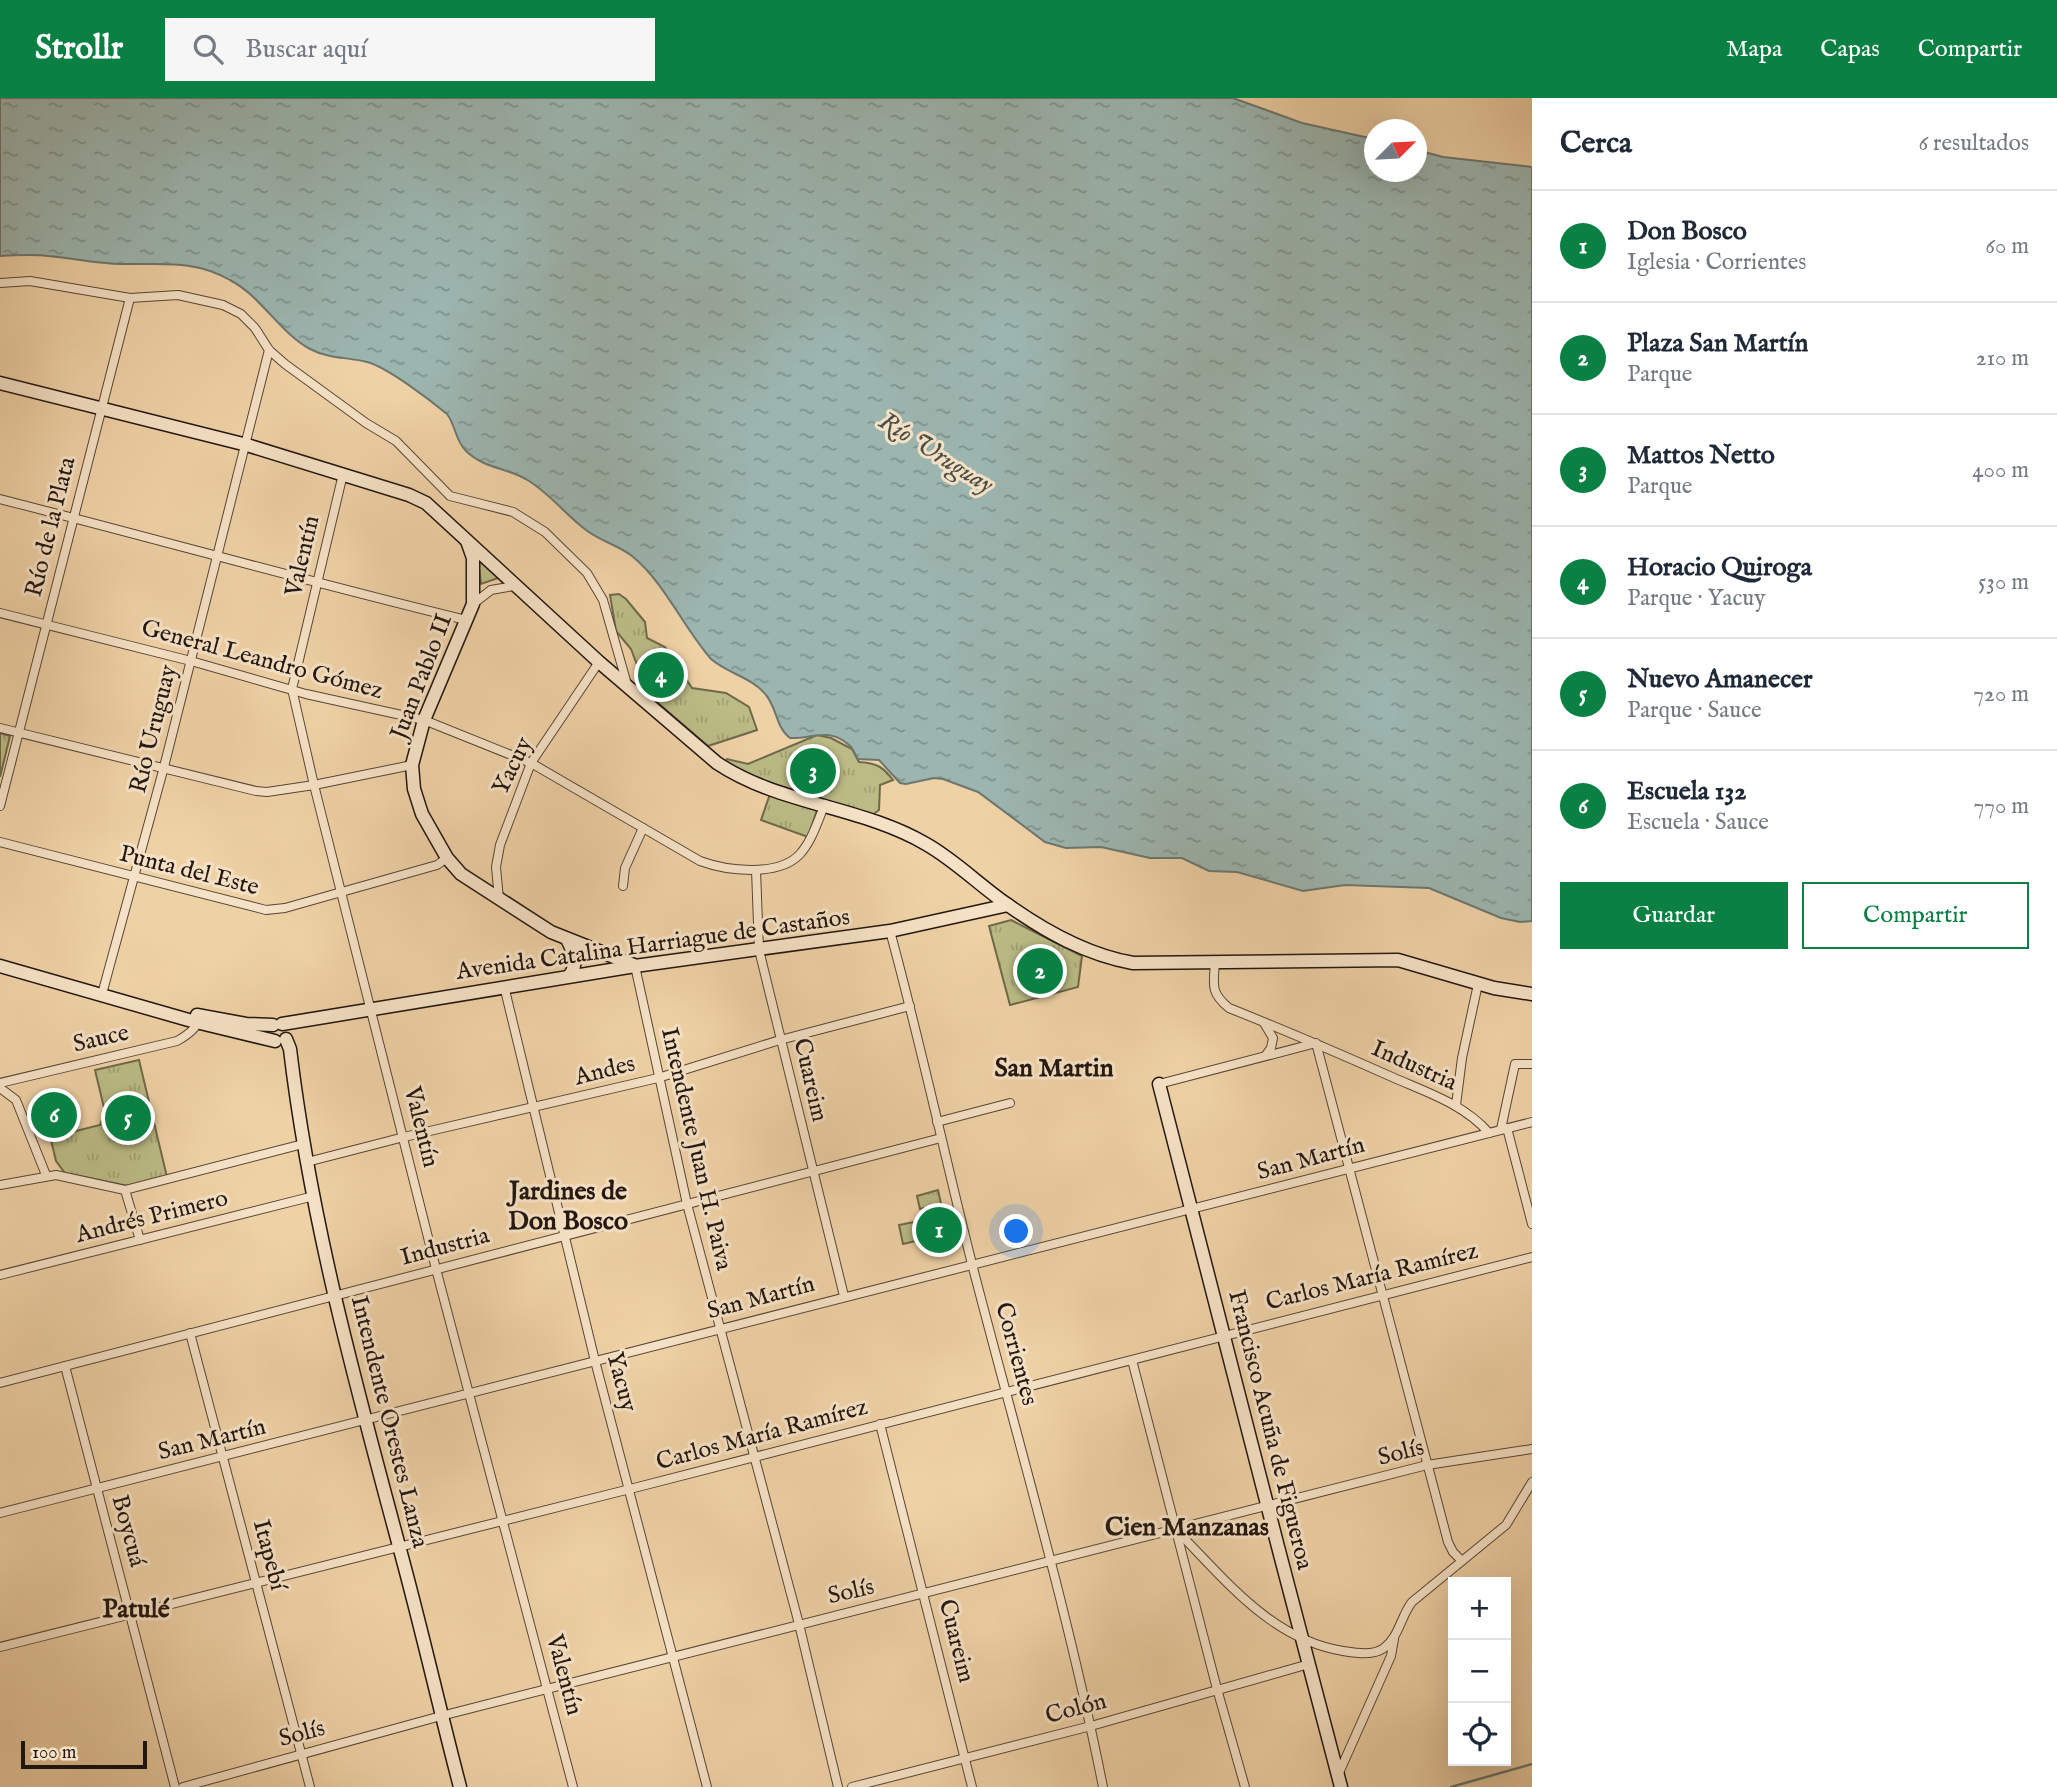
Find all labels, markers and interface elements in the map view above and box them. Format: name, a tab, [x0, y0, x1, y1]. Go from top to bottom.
search box	[165, 18, 655, 81]
text: Strollr	[35, 28, 123, 70]
icon: search	[189, 30, 227, 68]
text: Buscar aquí	[245, 33, 367, 66]
text: Mapa	[1726, 34, 1782, 65]
text: Capas	[1820, 34, 1880, 65]
text: Compartir	[1918, 34, 2022, 65]
north arrow	[1364, 119, 1427, 182]
text: Cerca	[1560, 125, 1632, 163]
text: 6 resultados	[1918, 129, 2029, 158]
text: Don Bosco	[1627, 215, 1747, 248]
text: 1	[1579, 232, 1587, 261]
text: 60 m	[1985, 232, 2029, 261]
text: Iglesia · Corrientes	[1627, 248, 1806, 277]
text: Plaza San Martín	[1627, 327, 1808, 360]
text: 2	[1578, 344, 1588, 373]
text: 210 m	[1976, 344, 2029, 373]
text: Parque	[1627, 360, 1692, 389]
water label: Río Uruguay	[872, 405, 1000, 502]
text: Mattos Netto	[1627, 439, 1775, 472]
street label: Río de la Plata	[19, 453, 84, 600]
text: 3	[1579, 456, 1587, 485]
text: 400 m	[1972, 456, 2029, 485]
text: Parque	[1627, 472, 1692, 501]
street label: Valentín	[278, 512, 327, 600]
text: Horacio Quiroga	[1627, 551, 1812, 584]
text: 4	[1577, 568, 1589, 597]
text: 530 m	[1978, 568, 2029, 597]
text: Parque · Yacuy	[1627, 584, 1766, 613]
street label: Juan Pablo II	[383, 610, 460, 747]
street label: General Leandro Gómez	[138, 613, 386, 707]
pin: 4	[638, 649, 684, 701]
street label: Río Uruguay	[123, 662, 185, 796]
text: Nuevo Amanecer	[1627, 663, 1813, 696]
text: 5	[1579, 680, 1587, 709]
text: 720 m	[1973, 680, 2029, 709]
text: Parque · Sauce	[1627, 696, 1762, 725]
street label: Yacuy	[486, 732, 540, 800]
pin: 3	[790, 745, 836, 797]
text: Escuela 132	[1627, 775, 1746, 808]
text: 6	[1578, 792, 1588, 821]
text: 770 m	[1973, 792, 2029, 821]
text: Escuela · Sauce	[1627, 808, 1769, 837]
street label: Punta del Este	[116, 839, 262, 903]
button: Guardar	[1560, 882, 1788, 949]
button: Compartir	[1802, 882, 2029, 949]
street label: Avenida Catalina Harriague de Castaños	[453, 902, 852, 988]
pin: 2	[1017, 945, 1063, 997]
street label: Sauce	[70, 1018, 132, 1060]
street label: Intendente Juan H. Paiva	[653, 1024, 739, 1274]
street label: Industria	[1366, 1033, 1462, 1099]
street label: Cuareim	[785, 1035, 835, 1125]
street label: Andes	[571, 1049, 638, 1094]
district label: San Martin	[994, 1052, 1114, 1085]
street label: Valentín	[396, 1082, 446, 1171]
pin: 6	[31, 1089, 77, 1141]
pin: 5	[105, 1092, 151, 1144]
street label: San Martín	[1254, 1130, 1368, 1188]
district label: Jardines de Don Bosco	[506, 1175, 628, 1238]
street label: Andrés Primero	[72, 1183, 231, 1251]
pin: 1	[916, 1204, 962, 1256]
your location	[999, 1214, 1033, 1248]
street label: Industria	[397, 1220, 493, 1274]
street label: Carlos María Ramírez	[1263, 1236, 1481, 1318]
street label: San Martín	[704, 1269, 818, 1327]
street label: Francisco Acuña de Figueroa	[1220, 1287, 1320, 1574]
street label: Intendente Orestes Lanza	[343, 1293, 436, 1552]
street label: Corrientes	[987, 1299, 1045, 1409]
street label: Yacuy	[598, 1349, 644, 1415]
street label: Carlos María Ramírez	[653, 1392, 871, 1478]
street label: San Martín	[155, 1412, 269, 1468]
street label: Solís	[1375, 1432, 1427, 1474]
street label: Boycuá	[104, 1492, 153, 1571]
district label: Cien Manzanas	[1105, 1511, 1269, 1544]
street label: Itapebí	[245, 1516, 294, 1595]
street label: Solís	[825, 1572, 877, 1612]
map controls	[1448, 1577, 1511, 1766]
button: +	[1448, 1577, 1511, 1640]
district label: Patulé	[102, 1593, 170, 1626]
street label: Cuareim	[931, 1596, 981, 1686]
street label: Valentín	[538, 1630, 590, 1719]
button: −	[1448, 1640, 1511, 1703]
street label: Colón	[1042, 1686, 1110, 1732]
button: locate	[1448, 1703, 1511, 1766]
street label: Solís	[275, 1713, 329, 1755]
scale bar	[21, 1738, 147, 1770]
text: 100 m	[32, 1741, 76, 1765]

